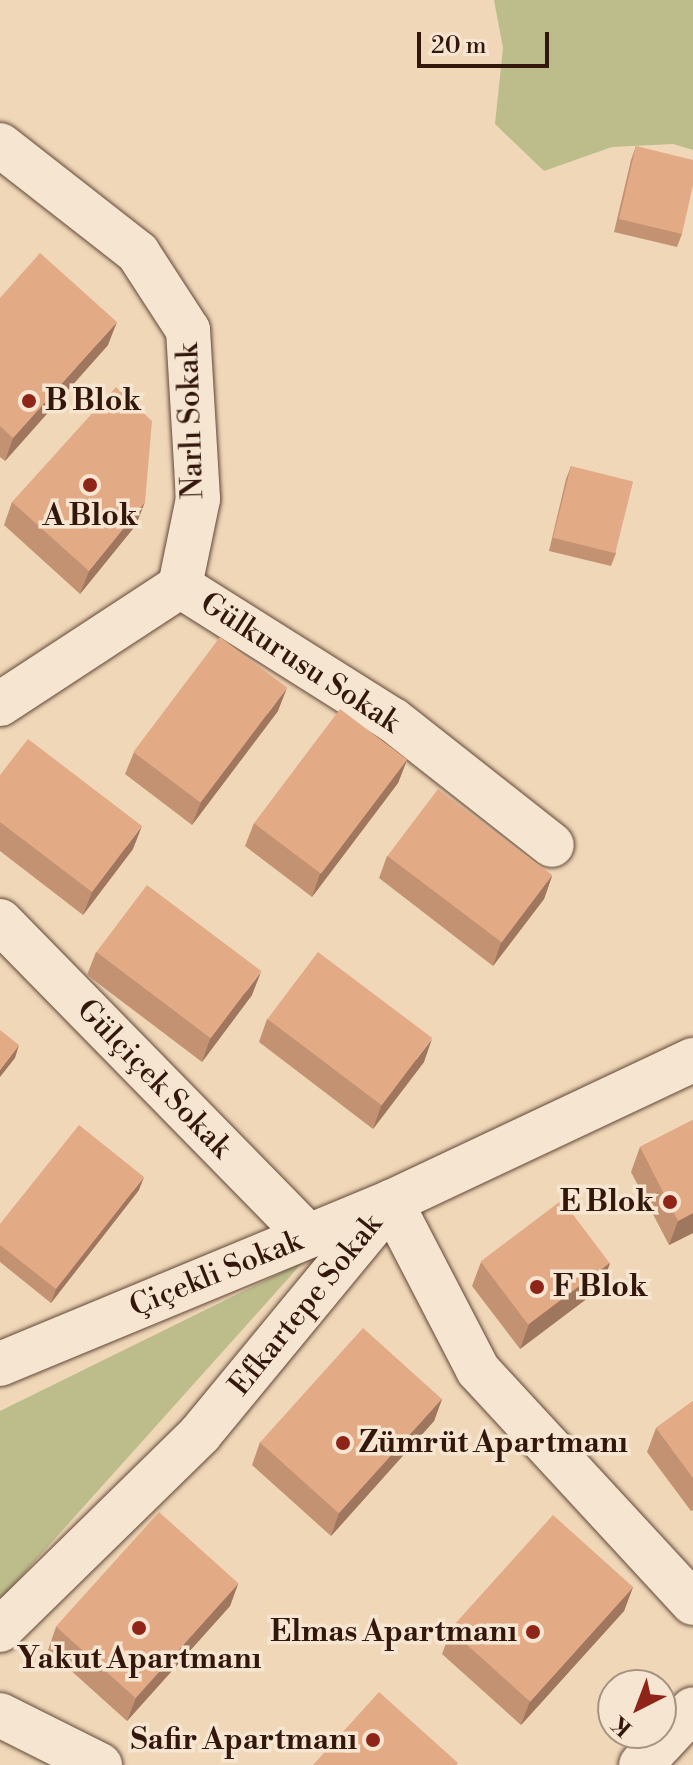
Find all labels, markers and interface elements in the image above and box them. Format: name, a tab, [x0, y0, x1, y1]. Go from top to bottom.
scale bar	[421, 16, 553, 66]
text: 20 m	[431, 31, 487, 61]
street label: Narlı Sokak	[170, 342, 212, 500]
place label: B Blok	[45, 383, 141, 419]
marker: B Blok	[20, 392, 38, 410]
marker: A Blok	[81, 476, 99, 494]
place label: A Blok	[43, 498, 137, 534]
street label: Gülkurusu Sokak	[193, 585, 407, 741]
street label: Gülçiçek Sokak	[69, 992, 239, 1166]
place label: E Blok	[560, 1184, 654, 1220]
marker: E Blok	[661, 1193, 679, 1211]
street label: Efkartepe Sokak	[222, 1207, 390, 1403]
street label: Çiçekli Sokak	[124, 1223, 308, 1325]
place label: F Blok	[553, 1269, 647, 1305]
marker: F Blok	[528, 1278, 546, 1296]
place label: Zümrüt Apartmanı	[359, 1425, 628, 1461]
marker: Zümrüt Apartmanı	[334, 1434, 352, 1452]
place label: Elmas Apartmanı	[270, 1614, 517, 1650]
marker: Yakut Apartmanı	[130, 1619, 148, 1637]
marker: Elmas Apartmanı	[524, 1623, 542, 1641]
place label: Yakut Apartmanı	[17, 1641, 261, 1677]
north arrow	[597, 1669, 677, 1749]
text: K	[606, 1710, 638, 1742]
place label: Safir Apartmanı	[131, 1722, 357, 1758]
marker: Safir Apartmanı	[364, 1731, 382, 1749]

